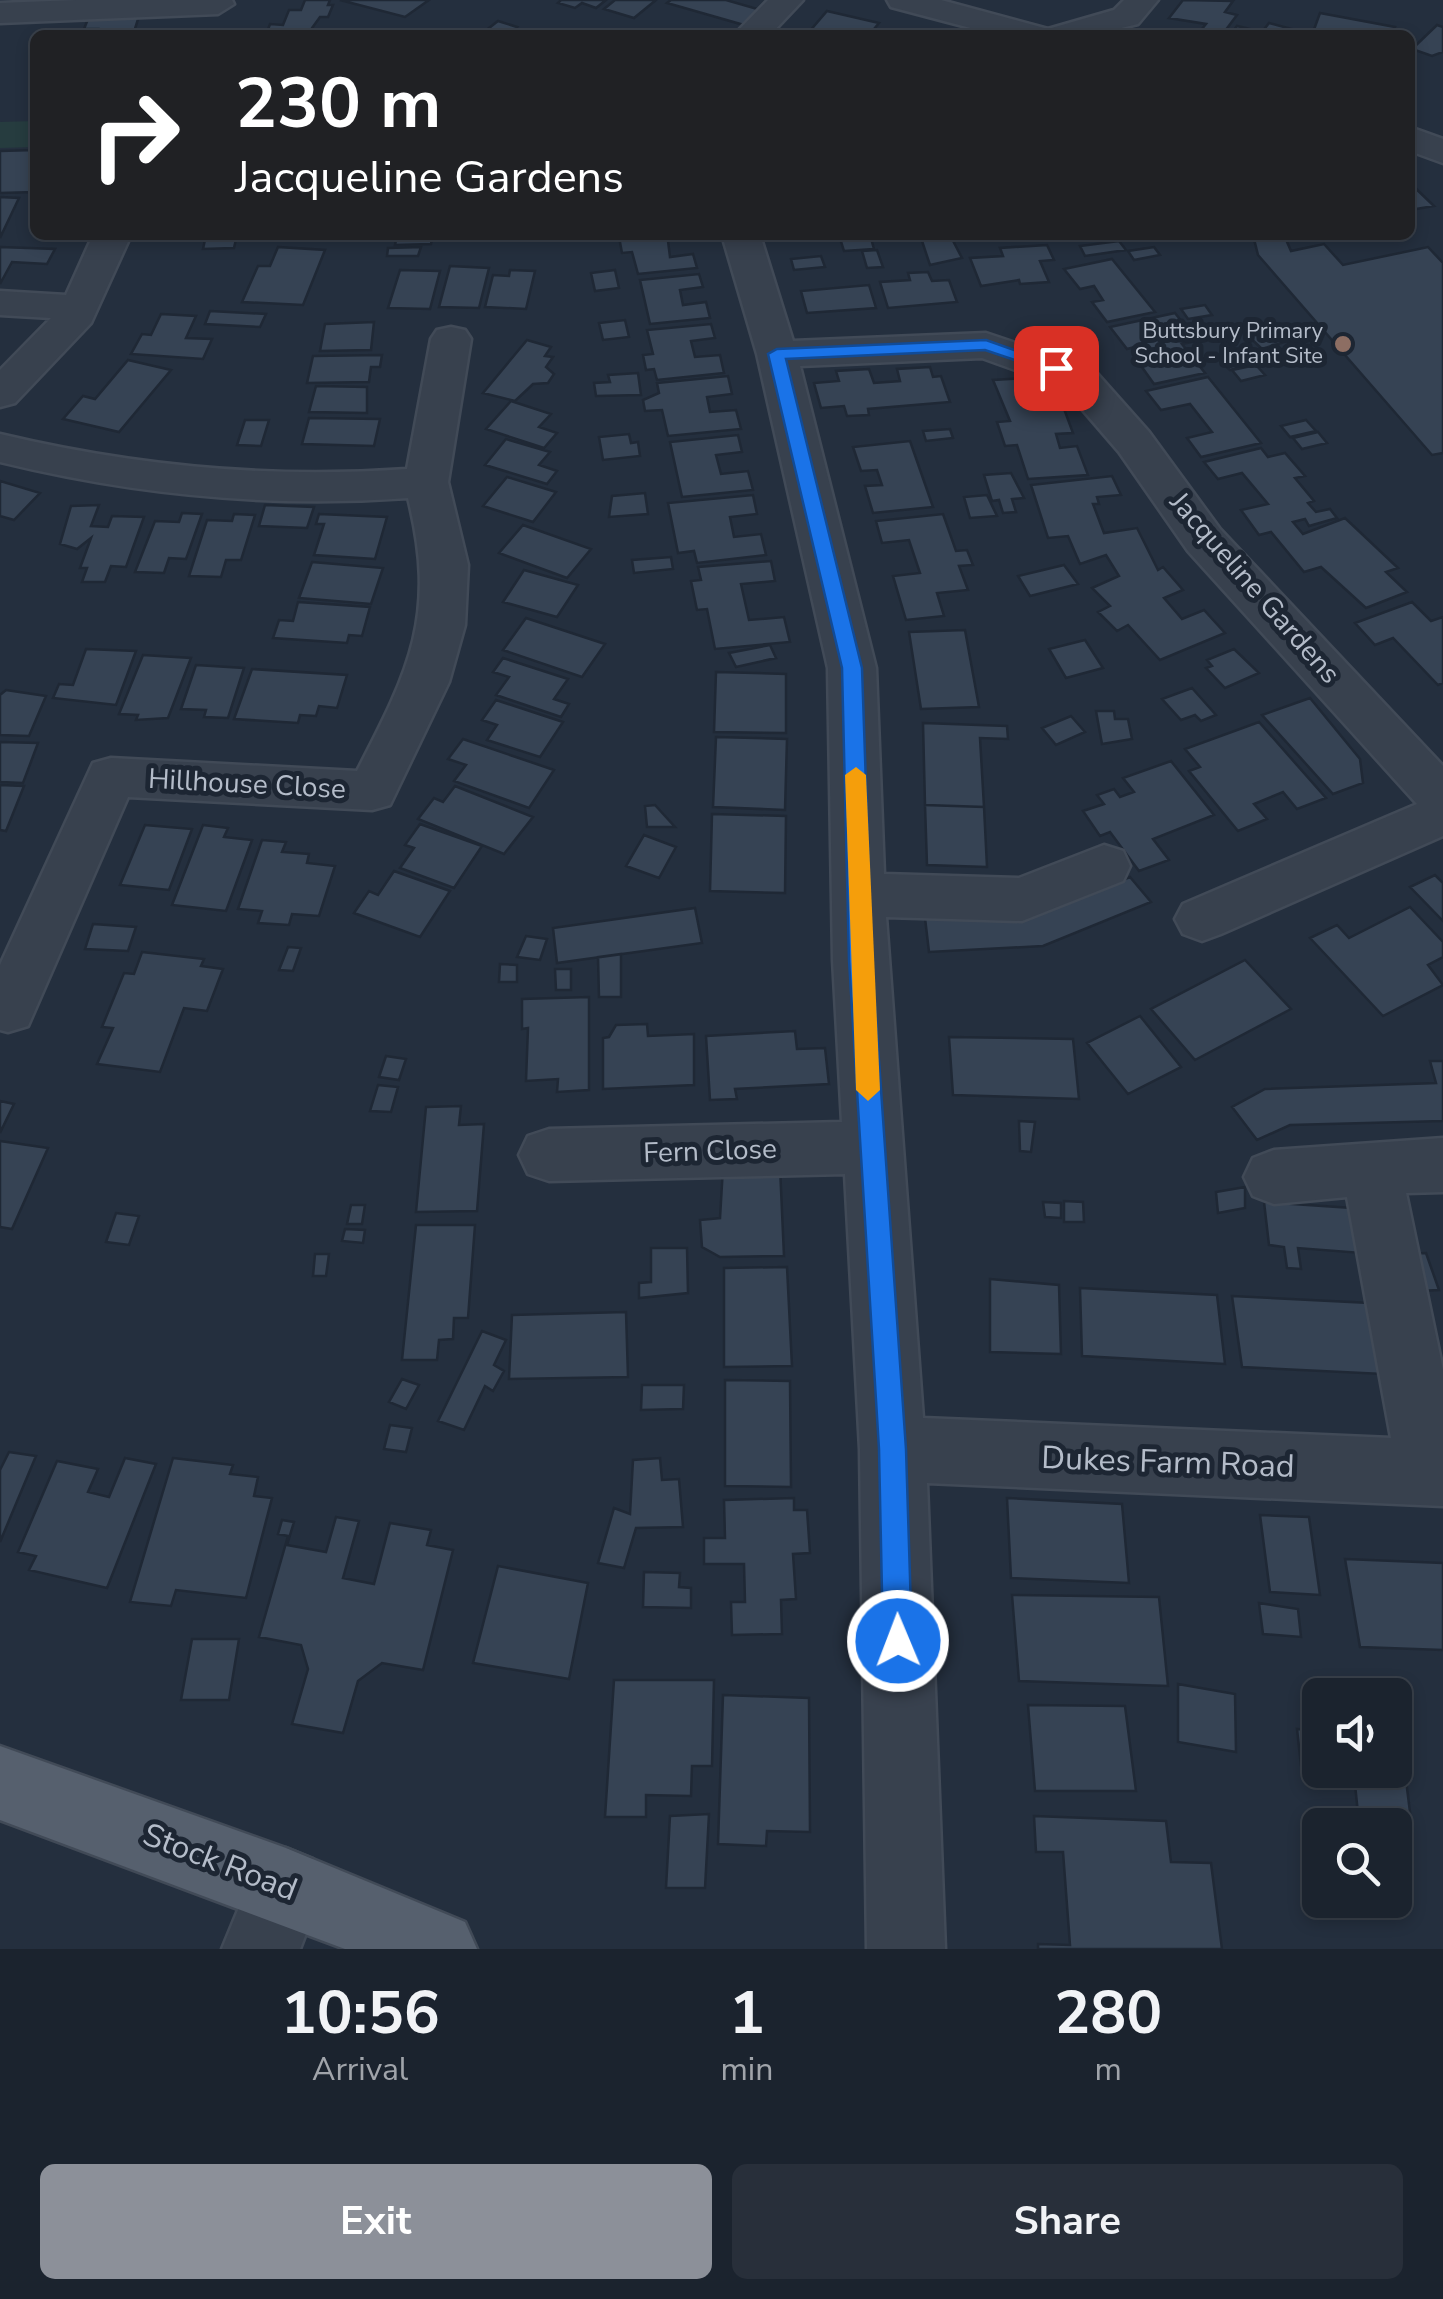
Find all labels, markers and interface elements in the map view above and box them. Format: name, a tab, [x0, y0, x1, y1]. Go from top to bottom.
text: 230 m	[235, 56, 441, 152]
icon: right	[70, 70, 200, 200]
text: Jacqueline Gardens	[235, 147, 624, 208]
place label: Buttsbury Primary School - Infant Site	[1134, 316, 1324, 371]
pin	[1014, 326, 1099, 411]
marker: Buttsbury Primary School - Infant Site	[1332, 333, 1354, 355]
icon: arrive	[1029, 341, 1084, 396]
street label: Jacqueline Gardens	[1161, 483, 1349, 692]
street label: Hillhouse Close	[147, 760, 347, 808]
street label: Fern Close	[642, 1130, 778, 1172]
street label: Dukes Farm Road	[1041, 1436, 1295, 1488]
position arrow	[846, 1589, 950, 1693]
map controls	[1302, 1678, 1412, 1918]
button: sound	[1302, 1678, 1412, 1788]
button: search	[1302, 1808, 1412, 1918]
street label: Stock Road	[137, 1813, 303, 1911]
text: 10:56	[281, 1972, 440, 2054]
text: 1	[729, 1972, 765, 2054]
text: 280	[1054, 1972, 1162, 2054]
text: Arrival	[312, 2048, 408, 2091]
text: min	[720, 2048, 773, 2091]
text: m	[1094, 2048, 1122, 2091]
button: Exit	[40, 2164, 712, 2279]
button: Share	[732, 2164, 1403, 2279]

